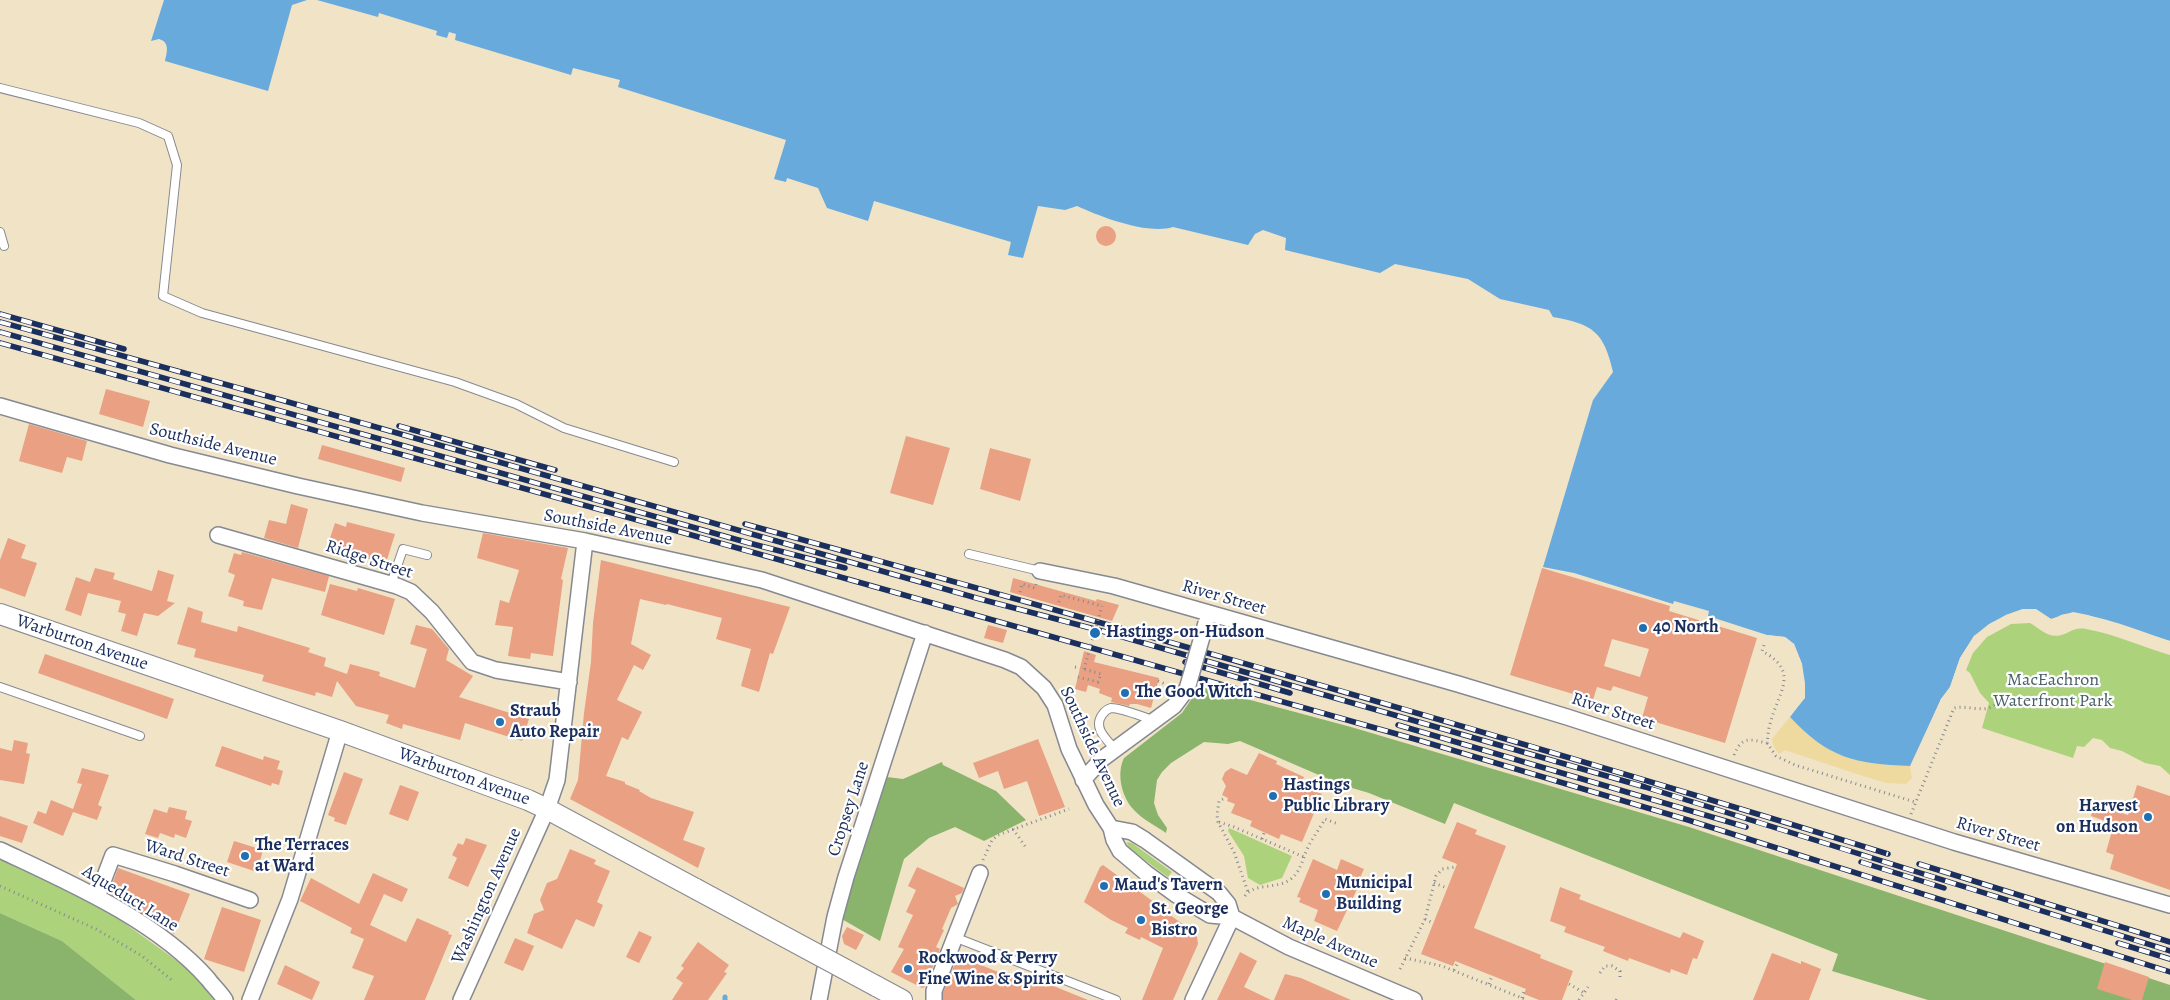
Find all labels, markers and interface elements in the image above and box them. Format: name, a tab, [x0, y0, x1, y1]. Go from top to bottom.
street label: Southside Avenue	[147, 419, 279, 471]
street label: Southside Avenue	[542, 505, 674, 551]
street label: Ridge Street	[323, 536, 415, 584]
street label: River Street	[1179, 576, 1269, 620]
street label: Warburton Avenue	[13, 610, 151, 676]
place label: 40 North	[1653, 617, 1719, 639]
place label: Hastings-on-Hudson	[1106, 622, 1264, 644]
marker: 40 North	[1637, 622, 1649, 634]
marker: Hastings-on-Hudson	[1088, 626, 1102, 640]
park label: MacEachron Waterfront Park	[1993, 670, 2113, 712]
place label: The Good Witch	[1135, 682, 1253, 704]
street label: Southside Avenue	[1055, 683, 1129, 811]
marker: The Good Witch	[1119, 687, 1131, 699]
street label: River Street	[1569, 688, 1657, 736]
place label: Straub Auto Repair	[510, 701, 599, 744]
marker: Straub Auto Repair	[494, 716, 506, 728]
street label: Warburton Avenue	[395, 743, 533, 811]
street label: Cropsey Lane	[824, 759, 874, 859]
place label: Hastings Public Library	[1283, 775, 1389, 818]
marker: Hastings Public Library	[1267, 790, 1279, 802]
place label: Harvest on Hudson	[2056, 796, 2138, 839]
marker: Harvest on Hudson	[2142, 811, 2154, 823]
street label: River Street	[1953, 813, 2043, 857]
street label: Washington Avenue	[447, 825, 527, 967]
street label: Ward Street	[142, 835, 232, 883]
place label: The Terraces at Ward	[255, 835, 349, 878]
marker: The Terraces at Ward	[239, 850, 251, 862]
street label: Aqueduct Lane	[78, 861, 182, 937]
place label: Municipal Building	[1336, 873, 1412, 916]
place label: Maud's Tavern	[1114, 875, 1223, 897]
marker: Maud's Tavern	[1098, 880, 1110, 892]
marker: Municipal Building	[1320, 888, 1332, 900]
place label: St. George Bistro	[1151, 899, 1229, 942]
street label: Maple Avenue	[1279, 912, 1381, 974]
marker: St. George Bistro	[1135, 914, 1147, 926]
place label: Rockwood & Perry Fine Wine & Spirits	[918, 948, 1064, 991]
marker: Rockwood & Perry Fine Wine & Spirits	[902, 963, 914, 975]

